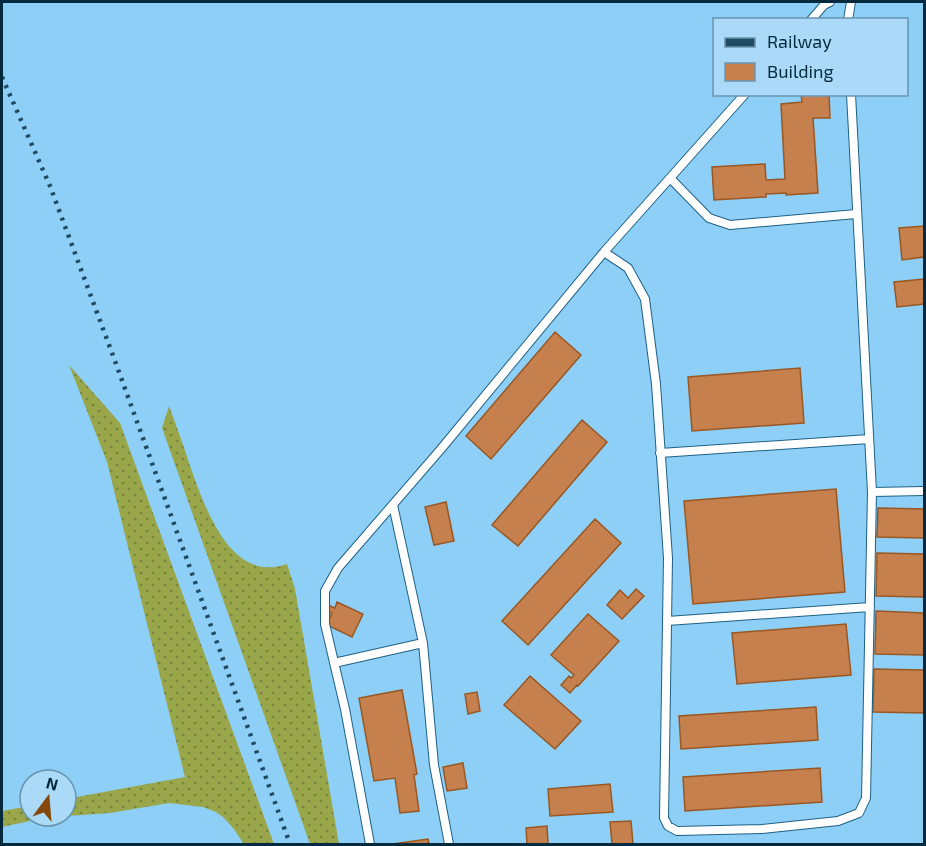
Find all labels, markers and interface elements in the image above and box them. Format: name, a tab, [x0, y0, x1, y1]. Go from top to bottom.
legend	[713, 18, 908, 96]
text: Railway	[767, 30, 832, 52]
text: Building	[767, 60, 834, 82]
north arrow	[18, 768, 78, 828]
text: N	[44, 772, 60, 794]

